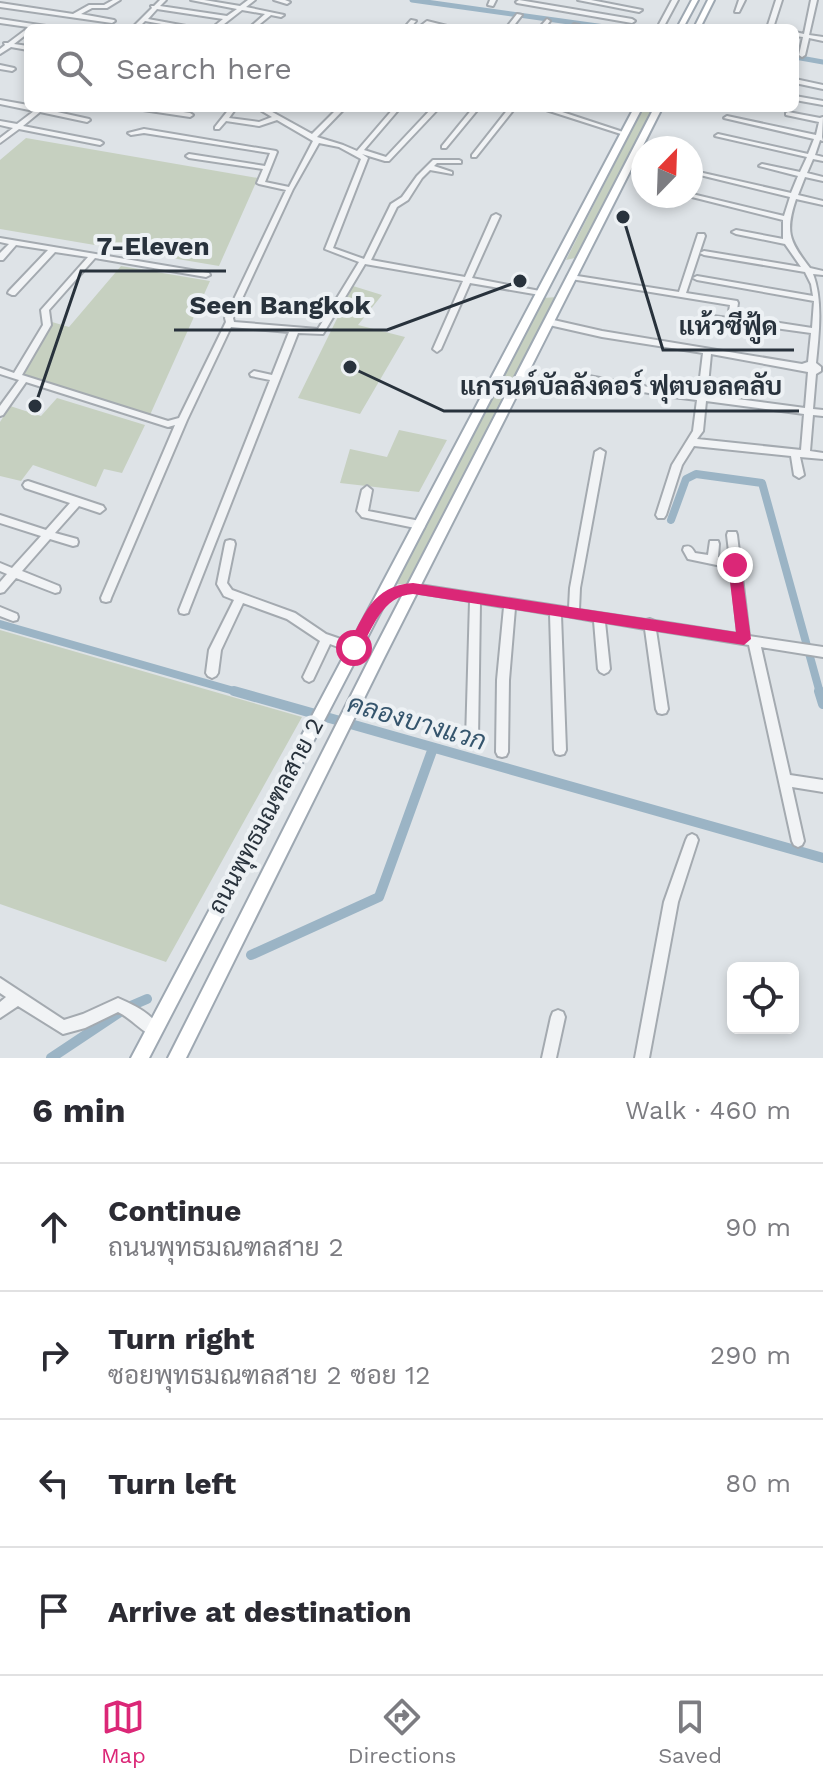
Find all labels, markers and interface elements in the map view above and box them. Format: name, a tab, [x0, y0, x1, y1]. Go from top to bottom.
search box	[24, 24, 799, 112]
icon: search	[52, 46, 96, 90]
text: Search here	[116, 51, 292, 86]
north arrow	[631, 136, 703, 208]
callout: 7-Eleven	[81, 221, 226, 271]
text: 7-Eleven	[96, 231, 210, 261]
callout: Seen Bangkok	[174, 280, 387, 330]
text: Seen Bangkok	[189, 290, 371, 320]
callout: แห้วซีฟู้ด	[663, 300, 794, 350]
text: แห้วซีฟู้ด	[678, 309, 778, 344]
callout: แกรนด์บัลลังดอร์ ฟุตบอลคลับ	[444, 361, 799, 411]
text: แกรนด์บัลลังดอร์ ฟุตบอลคลับ	[460, 369, 782, 404]
route end	[717, 547, 753, 583]
route start	[336, 630, 372, 666]
water label: คลองบางแวก	[344, 688, 490, 756]
street label: ถนนพุทธมณฑลสาย 2	[203, 713, 331, 920]
map controls	[727, 962, 799, 1034]
button: locate	[727, 962, 799, 1034]
text: 6 min	[32, 1090, 126, 1130]
text: Walk · 460 m	[625, 1095, 791, 1125]
text: Continue	[108, 1193, 241, 1228]
icon: ahead	[32, 1205, 76, 1249]
text: 90 m	[725, 1212, 791, 1242]
text: ถนนพุทธมณฑลสาย 2	[108, 1232, 344, 1262]
text: Turn right	[108, 1321, 254, 1356]
icon: right	[32, 1333, 76, 1377]
text: 290 m	[710, 1340, 791, 1370]
text: ซอยพุทธมณฑลสาย 2 ซอย 12	[108, 1360, 430, 1390]
icon: left	[32, 1461, 76, 1505]
text: Turn left	[108, 1466, 236, 1501]
text: 80 m	[725, 1468, 791, 1498]
icon: arrive	[32, 1589, 76, 1633]
text: Arrive at destination	[108, 1594, 412, 1629]
tab: Map	[101, 1695, 146, 1768]
tab: Directions	[348, 1695, 456, 1768]
tab: Saved	[658, 1695, 722, 1768]

